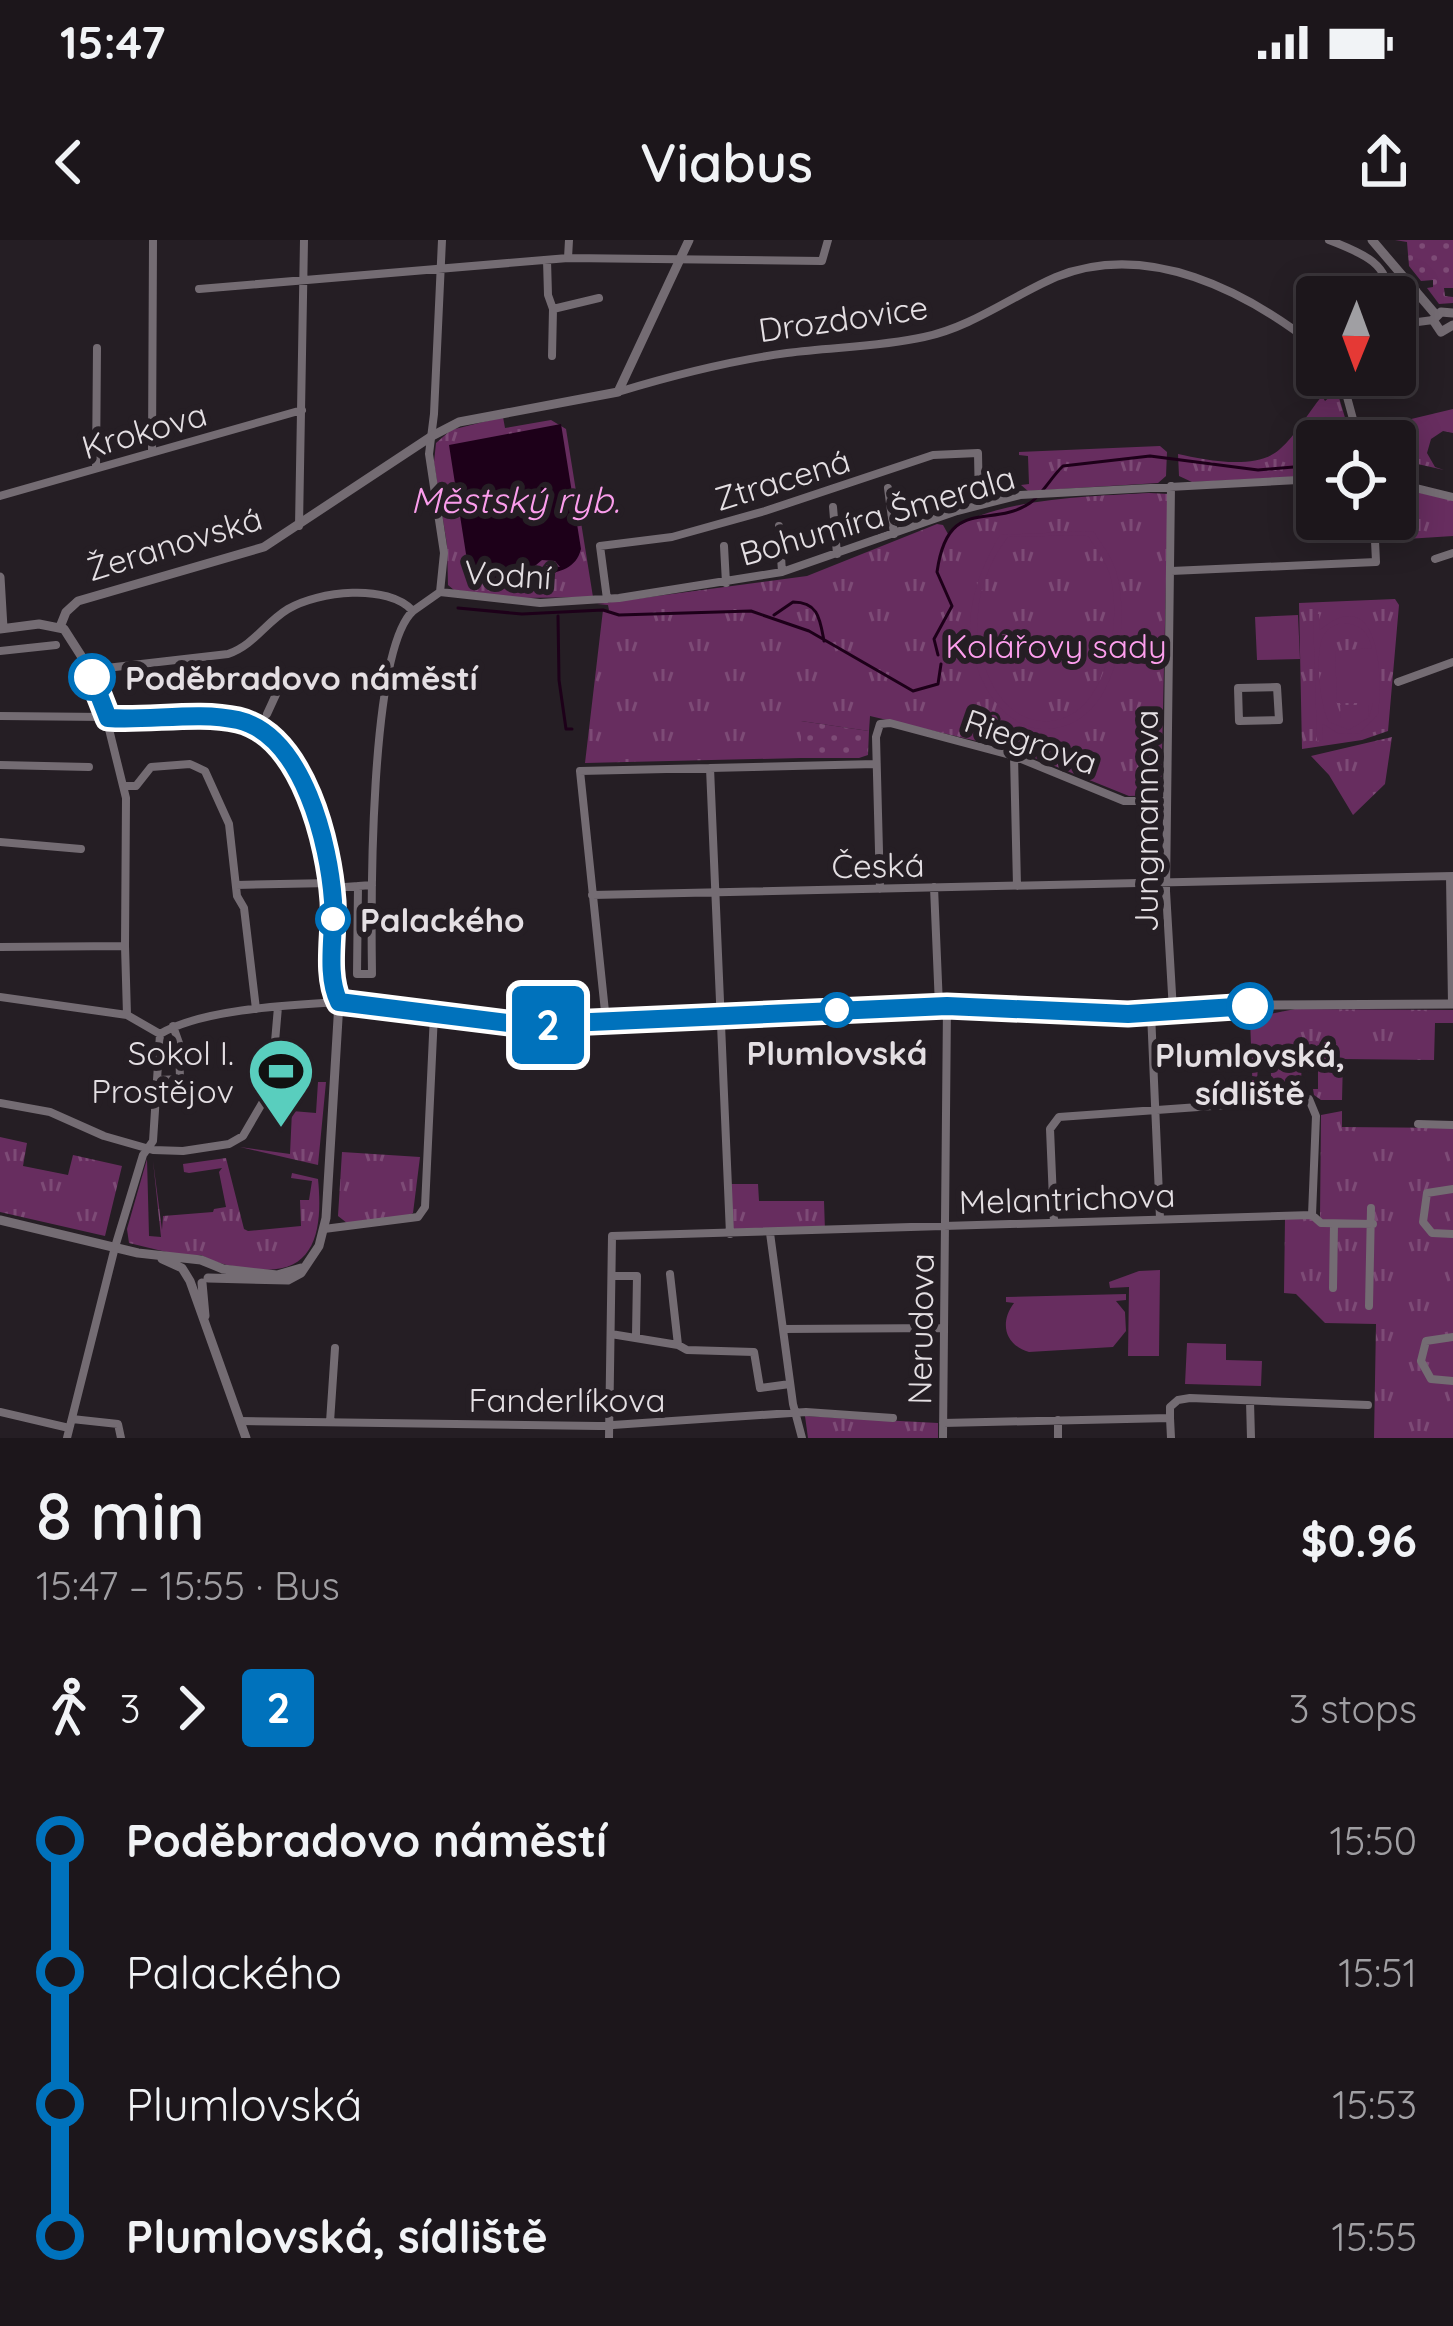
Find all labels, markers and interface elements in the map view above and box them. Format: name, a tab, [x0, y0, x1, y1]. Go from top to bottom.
text: 15:47	[60, 14, 166, 70]
text: Viabus	[640, 128, 813, 196]
icon: back	[36, 129, 102, 195]
icon: share	[1351, 129, 1417, 195]
north arrow	[1296, 276, 1416, 396]
map controls	[1296, 276, 1416, 540]
street label: Drozdovice	[756, 286, 930, 350]
street label: Krokova	[77, 393, 211, 467]
button: locate	[1296, 420, 1416, 540]
street label: Ztracená	[709, 439, 855, 519]
street label: Bohumíra Šmerala	[735, 456, 1019, 574]
water label: Městský ryb.	[411, 477, 619, 522]
street label: Žeranovská	[81, 497, 267, 589]
street label: Vodní	[463, 551, 553, 597]
park label: Kolářovy sady	[945, 625, 1167, 666]
marker: Poděbradovo náměstí	[70, 655, 114, 699]
place label: Poděbradovo náměstí	[125, 657, 479, 698]
street label: Riegrova	[959, 699, 1103, 783]
street label: Jungmannova	[1125, 710, 1166, 932]
street label: Česká	[831, 844, 925, 886]
place label: Palackého	[360, 899, 525, 940]
marker: Palackého	[317, 903, 349, 935]
marker: Plumlovská, sídliště	[1228, 984, 1272, 1028]
line badge: 2	[509, 986, 587, 1064]
marker: Plumlovská	[821, 994, 853, 1026]
text: 2	[536, 998, 560, 1051]
place label: Sokol I. Prostějov	[91, 1032, 234, 1111]
place label: Plumlovská	[746, 1032, 928, 1073]
place label: Plumlovská, sídliště	[1155, 1034, 1345, 1113]
sports icon: Sokol I. Prostějov	[246, 1036, 316, 1130]
street label: Melantrichova	[958, 1174, 1176, 1222]
street label: Nerudova	[898, 1253, 942, 1405]
street label: Fanderlíkova	[468, 1379, 666, 1420]
text: 8 min	[36, 1474, 205, 1557]
text: $0.96	[1301, 1512, 1417, 1568]
text: 15:47 – 15:55 · Bus	[36, 1561, 340, 1610]
icon: walk	[36, 1675, 102, 1741]
icon: forward	[158, 1675, 224, 1741]
text: 2	[266, 1681, 290, 1734]
text: 3	[120, 1684, 140, 1733]
text: 3 stops	[1289, 1684, 1417, 1733]
text: Poděbradovo náměstí	[126, 1812, 607, 1868]
text: 15:50	[1330, 1816, 1417, 1865]
text: Palackého	[126, 1944, 342, 2000]
text: 15:51	[1338, 1948, 1417, 1997]
text: Plumlovská	[126, 2076, 362, 2132]
text: 15:53	[1332, 2080, 1417, 2129]
text: Plumlovská, sídliště	[126, 2208, 548, 2264]
text: 15:55	[1332, 2212, 1417, 2261]

